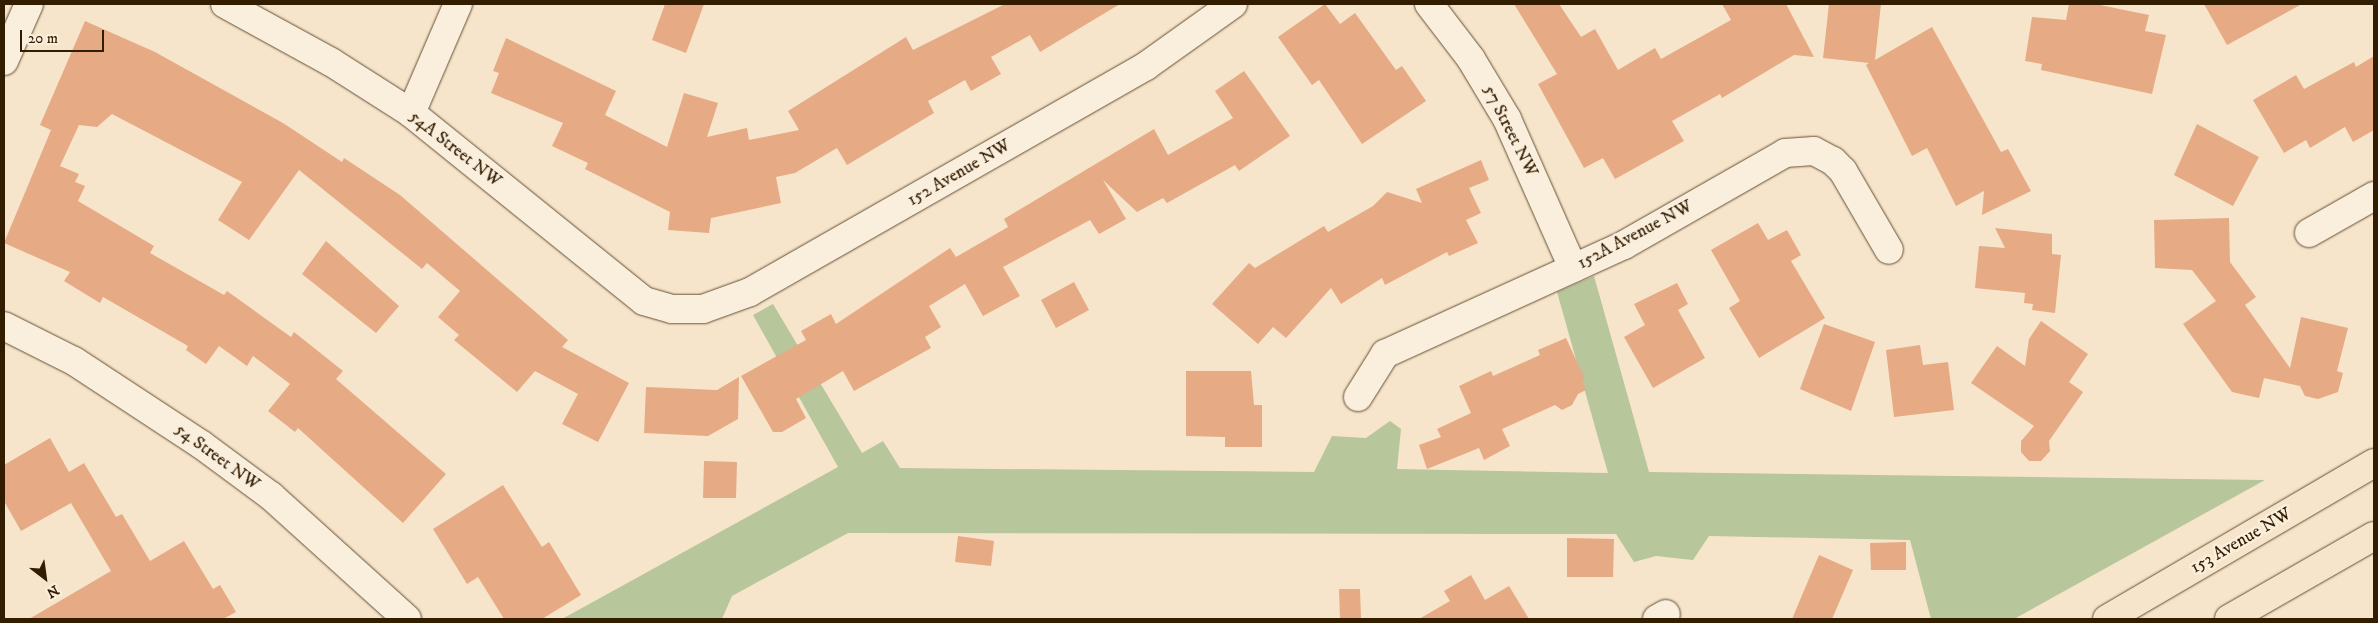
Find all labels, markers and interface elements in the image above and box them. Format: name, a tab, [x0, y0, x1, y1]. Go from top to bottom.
scale bar	[22, 20, 106, 52]
text: 20 m	[28, 29, 58, 48]
street label: 57 Street NW	[1478, 82, 1542, 180]
street label: 54A Street NW	[404, 106, 506, 192]
street label: 152 Avenue NW	[904, 135, 1014, 211]
street label: 152A Avenue NW	[1574, 196, 1696, 274]
street label: 54 Street NW	[170, 419, 264, 495]
street label: 153 Avenue NW	[2187, 503, 2295, 579]
north arrow	[20, 553, 70, 603]
text: N	[43, 580, 62, 602]

